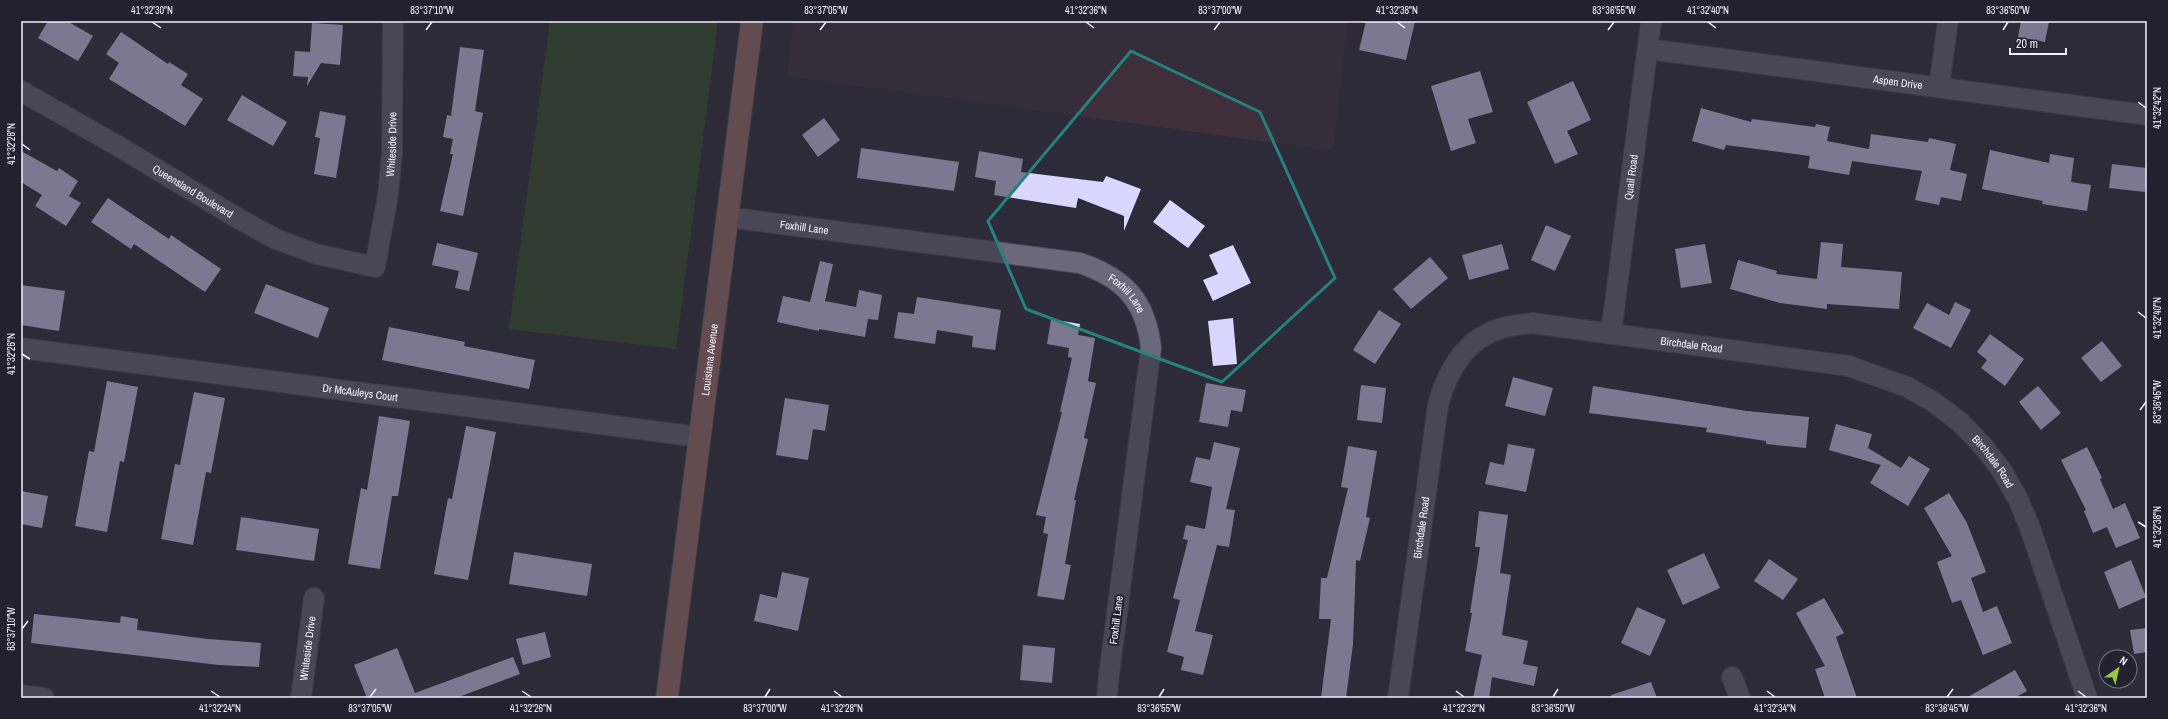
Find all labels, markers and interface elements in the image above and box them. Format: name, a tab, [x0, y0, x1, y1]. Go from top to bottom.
text: 41°32'30"N	[131, 4, 173, 17]
text: 83°37'10"W	[410, 4, 454, 17]
text: 83°37'05"W	[804, 4, 848, 17]
text: 41°32'36"N	[1065, 4, 1107, 17]
text: 83°37'00"W	[1198, 4, 1242, 17]
text: 41°32'38"N	[1376, 4, 1418, 17]
text: 83°36'55"W	[1592, 4, 1636, 17]
text: 41°32'40"N	[1687, 4, 1729, 17]
text: 83°36'50"W	[1986, 4, 2030, 17]
scale bar	[2010, 30, 2066, 56]
text: 20 m	[2016, 36, 2038, 52]
street label: Aspen Drive	[1871, 72, 1923, 92]
text: 41°32'42"N	[2151, 87, 2164, 129]
street label: Whiteside Drive	[383, 112, 399, 177]
text: 41°32'28"N	[5, 123, 18, 165]
street label: Quail Road	[1621, 154, 1641, 201]
street label: Queensland Boulevard	[150, 161, 236, 221]
street label: Foxhill Lane	[779, 217, 829, 237]
street label: Foxhill Lane	[1106, 271, 1148, 315]
text: 41°32'40"N	[2151, 297, 2164, 339]
street label: Louisiana Avenue	[698, 323, 721, 396]
text: 41°32'26"N	[5, 333, 18, 375]
street label: Birchdale Road	[1660, 334, 1723, 356]
text: 83°36'45"W	[2151, 380, 2164, 424]
street label: Dr McAuleys Court	[322, 381, 399, 404]
street label: Birchdale Road	[1969, 432, 2017, 490]
street label: Birchdale Road	[1410, 496, 1432, 559]
text: 41°32'38"N	[2151, 506, 2164, 548]
street label: Foxhill Lane	[1106, 595, 1126, 645]
text: 83°37'10"W	[5, 607, 18, 651]
street label: Whiteside Drive	[296, 615, 319, 681]
north arrow	[2098, 649, 2138, 689]
text: N	[2117, 653, 2130, 668]
text: 41°32'24"N	[199, 702, 241, 715]
text: 83°37'05"W	[348, 702, 392, 715]
text: 41°32'26"N	[510, 702, 552, 715]
text: 83°37'00"W	[743, 702, 787, 715]
text: 41°32'28"N	[821, 702, 863, 715]
text: 83°36'55"W	[1137, 702, 1181, 715]
text: 41°32'32"N	[1443, 702, 1485, 715]
text: 83°36'50"W	[1531, 702, 1575, 715]
text: 41°32'34"N	[1754, 702, 1796, 715]
text: 83°36'45"W	[1925, 702, 1969, 715]
text: 41°32'36"N	[2065, 702, 2107, 715]

